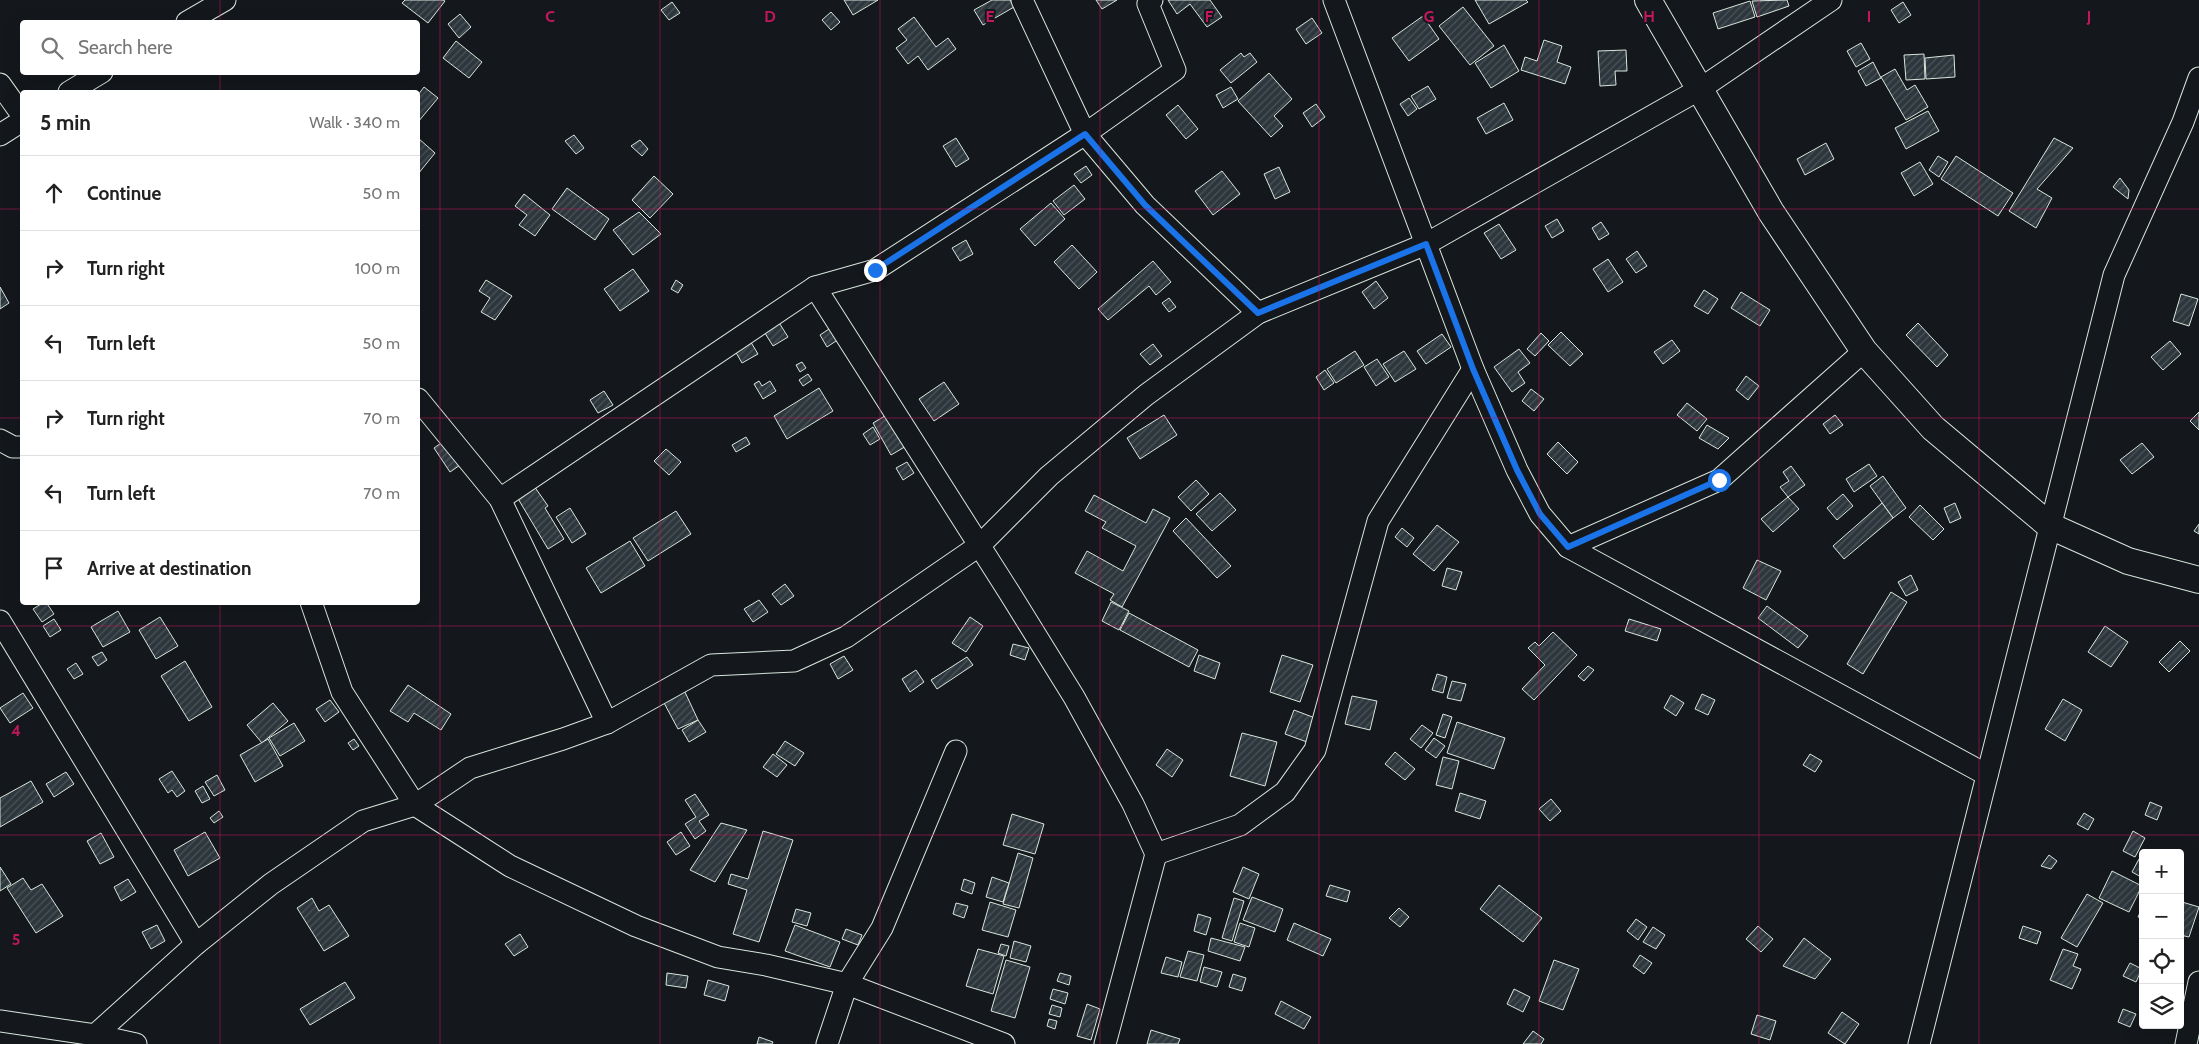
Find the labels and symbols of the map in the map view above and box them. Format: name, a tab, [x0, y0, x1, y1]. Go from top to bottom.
text: C	[545, 7, 555, 26]
text: D	[764, 7, 776, 26]
text: E	[985, 7, 995, 26]
text: F	[1205, 7, 1214, 26]
text: G	[1424, 7, 1434, 26]
text: H	[1643, 7, 1655, 26]
text: I	[1867, 7, 1871, 26]
text: J	[2086, 7, 2091, 26]
route end	[864, 259, 887, 282]
route start	[1708, 469, 1731, 492]
text: 4	[11, 721, 21, 740]
text: 5	[12, 930, 20, 949]

